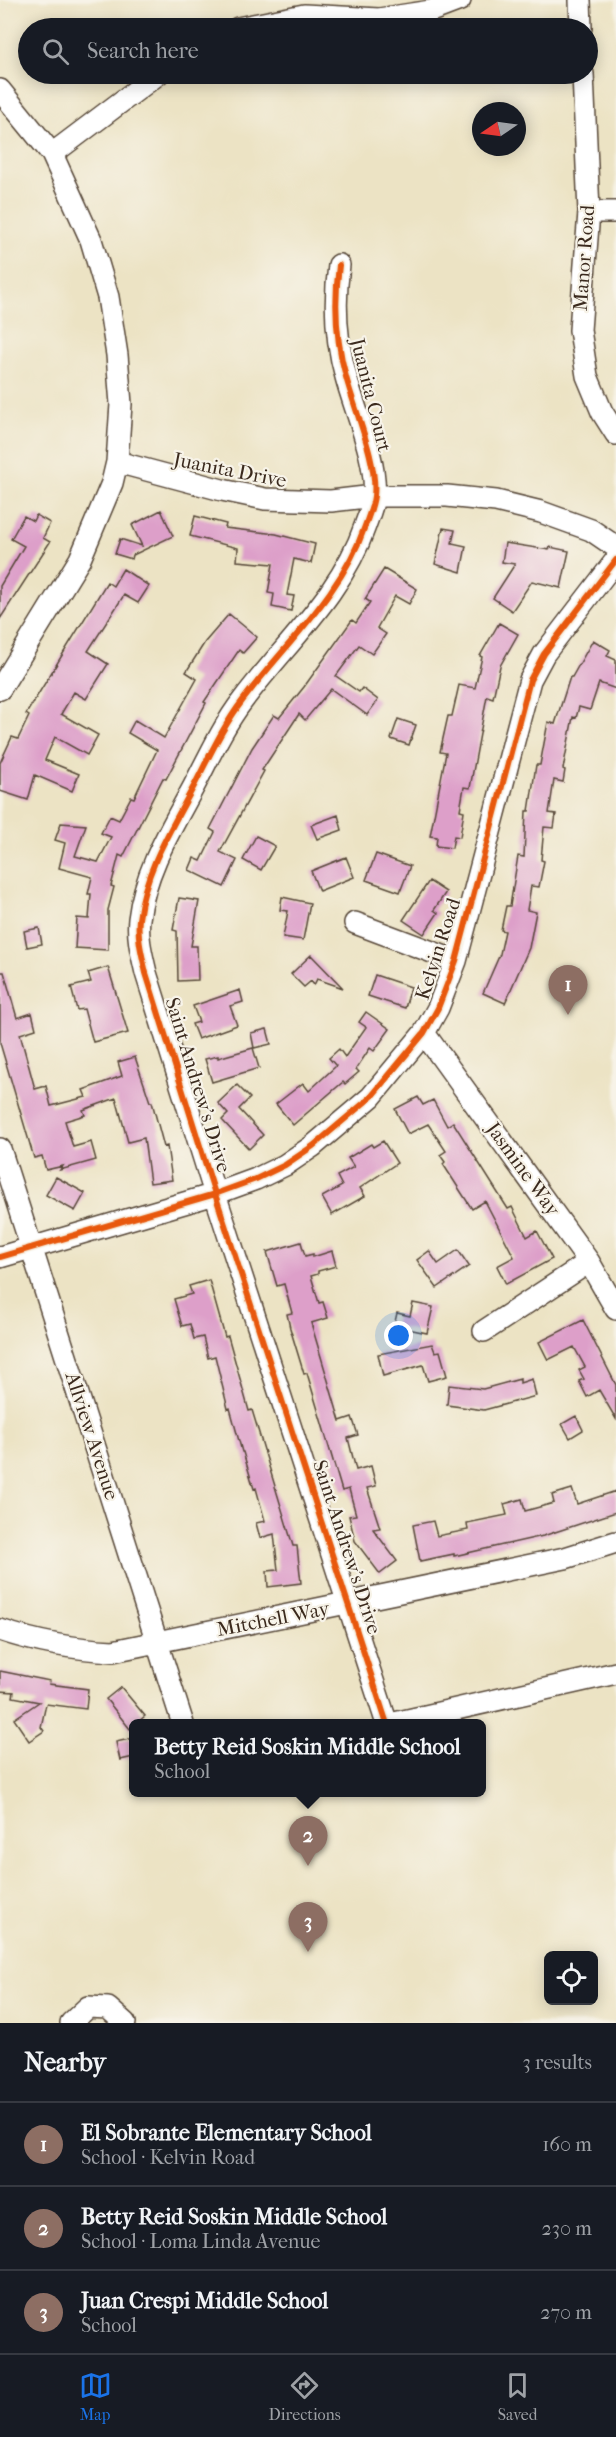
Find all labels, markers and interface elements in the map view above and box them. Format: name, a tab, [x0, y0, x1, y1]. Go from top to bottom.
search box	[18, 18, 598, 84]
icon: search	[39, 35, 72, 68]
text: Search here	[87, 38, 199, 64]
north arrow	[472, 102, 526, 156]
street label: Manor Road	[569, 203, 599, 312]
street label: Juanita Court	[345, 334, 396, 454]
street label: Juanita Drive	[170, 447, 289, 492]
street label: Kelvin Road	[411, 894, 466, 1003]
pin: 1	[548, 966, 588, 1015]
street label: Saint Andrew's Drive	[160, 995, 236, 1175]
street label: Jasmine Way	[480, 1116, 565, 1221]
your location	[384, 1321, 413, 1350]
street label: Allview Avenue	[60, 1368, 124, 1503]
street label: Saint Andrew's Drive	[308, 1457, 386, 1637]
street label: Mitchell Way	[215, 1597, 333, 1641]
popup	[129, 1719, 486, 1797]
text: Betty Reid Soskin Middle School	[154, 1734, 461, 1760]
text: School	[154, 1760, 210, 1783]
pin: 2	[288, 1816, 328, 1866]
pin: 3	[288, 1902, 328, 1952]
map controls	[544, 1951, 598, 2005]
button: locate	[544, 1951, 598, 2005]
text: Nearby	[24, 2047, 106, 2078]
text: 3 results	[523, 2051, 592, 2074]
text: El Sobrante Elementary School	[81, 2120, 372, 2146]
text: 1	[40, 2133, 47, 2156]
text: 160 m	[542, 2133, 592, 2156]
text: School · Kelvin Road	[81, 2146, 255, 2169]
text: Betty Reid Soskin Middle School	[81, 2204, 387, 2230]
text: 2	[38, 2217, 49, 2240]
text: 230 m	[542, 2217, 592, 2240]
text: School · Loma Linda Avenue	[81, 2230, 320, 2253]
text: Juan Crespi Middle School	[81, 2288, 328, 2314]
text: 3	[39, 2301, 48, 2324]
text: 270 m	[540, 2301, 592, 2324]
text: School	[81, 2314, 137, 2337]
tab: Map	[79, 2369, 112, 2424]
tab: Directions	[269, 2369, 341, 2424]
tab: Saved	[498, 2369, 537, 2424]

